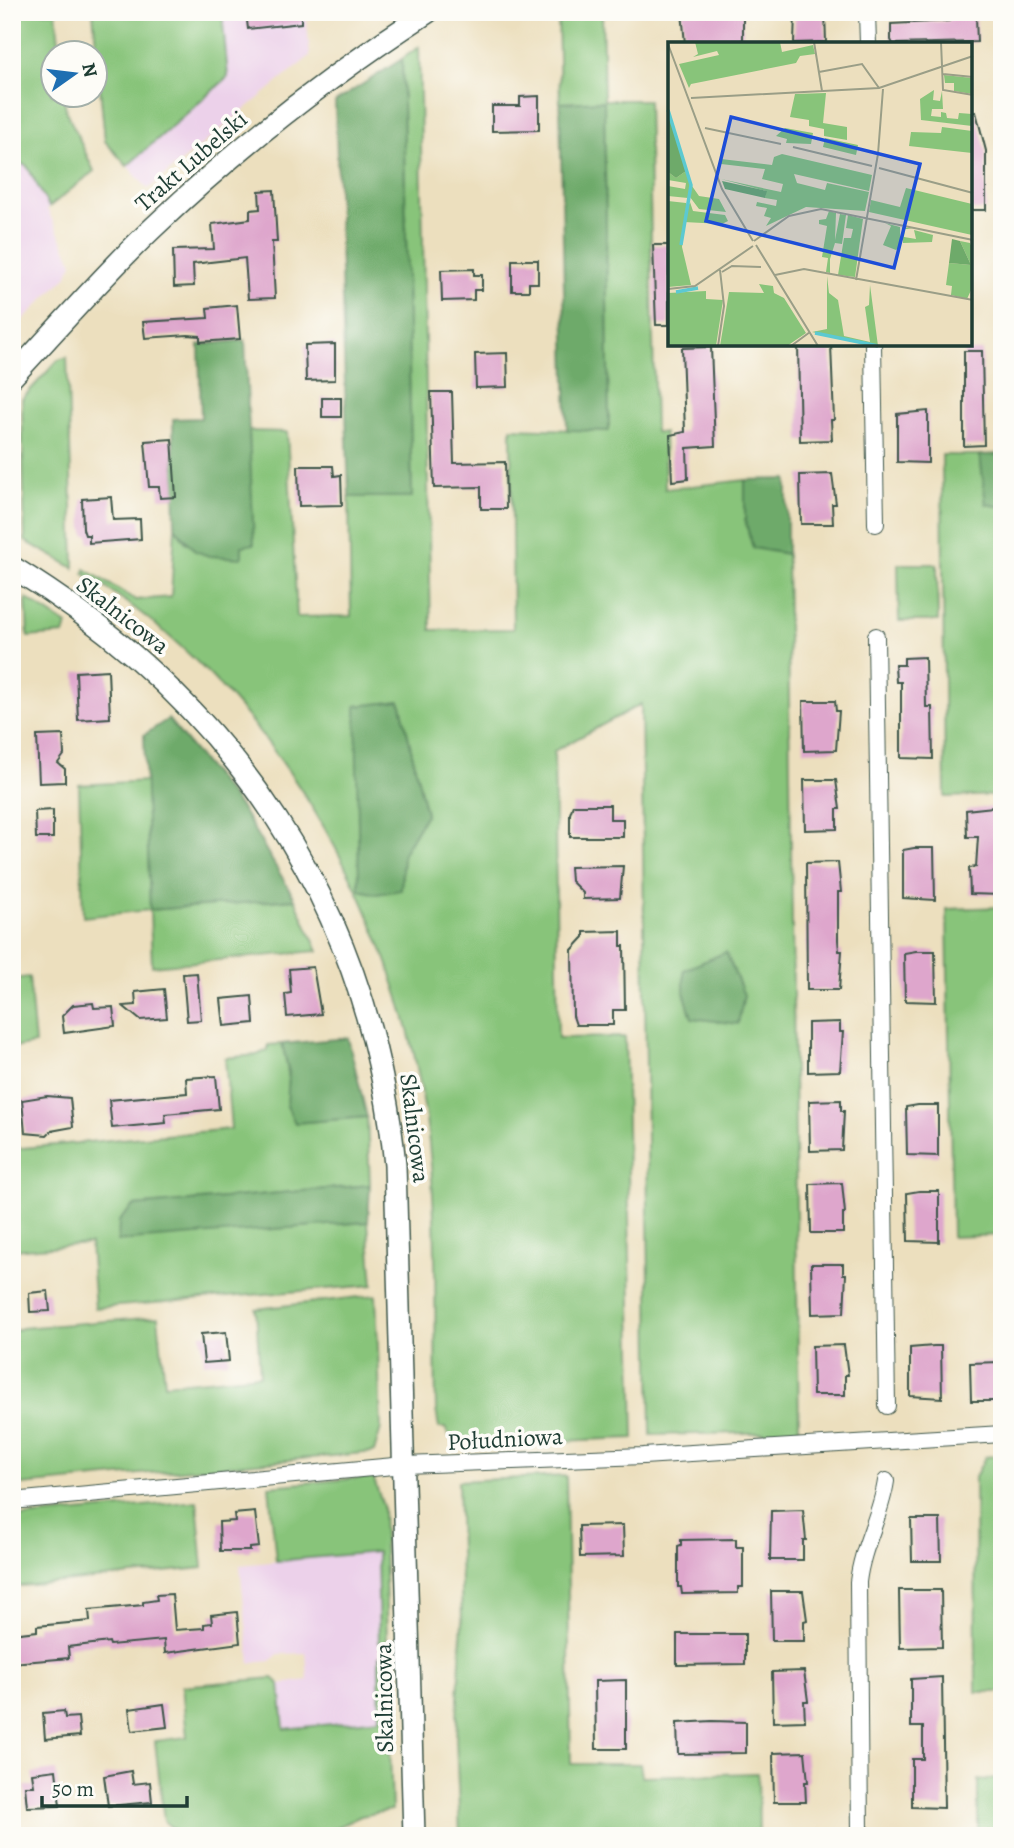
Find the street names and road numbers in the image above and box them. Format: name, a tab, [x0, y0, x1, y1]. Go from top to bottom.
street label: Trakt Lubelski	[128, 103, 254, 219]
street label: Skalnicowa	[70, 569, 177, 662]
street label: Skalnicowa	[392, 1071, 438, 1185]
street label: Południowa	[446, 1420, 564, 1458]
street label: Skalnicowa	[367, 1642, 401, 1753]

